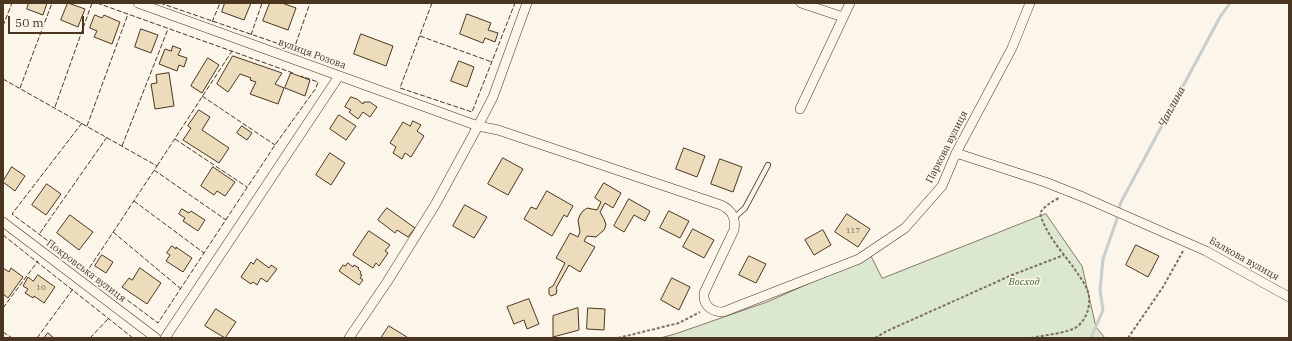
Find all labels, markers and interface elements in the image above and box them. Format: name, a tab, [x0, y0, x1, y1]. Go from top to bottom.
scale bar	[10, 8, 86, 34]
text: 50 m	[15, 15, 44, 30]
street label: вулиця Розова	[276, 36, 348, 72]
water label: Чаплина	[1156, 84, 1188, 130]
street label: Паркова вулиця	[924, 109, 970, 185]
house number: 117	[846, 226, 860, 236]
street label: Балкова вулиця	[1207, 235, 1281, 283]
street label: Покровська вулиця	[44, 237, 128, 305]
park label: Восход	[1009, 276, 1039, 288]
house number: 10	[36, 283, 46, 293]

